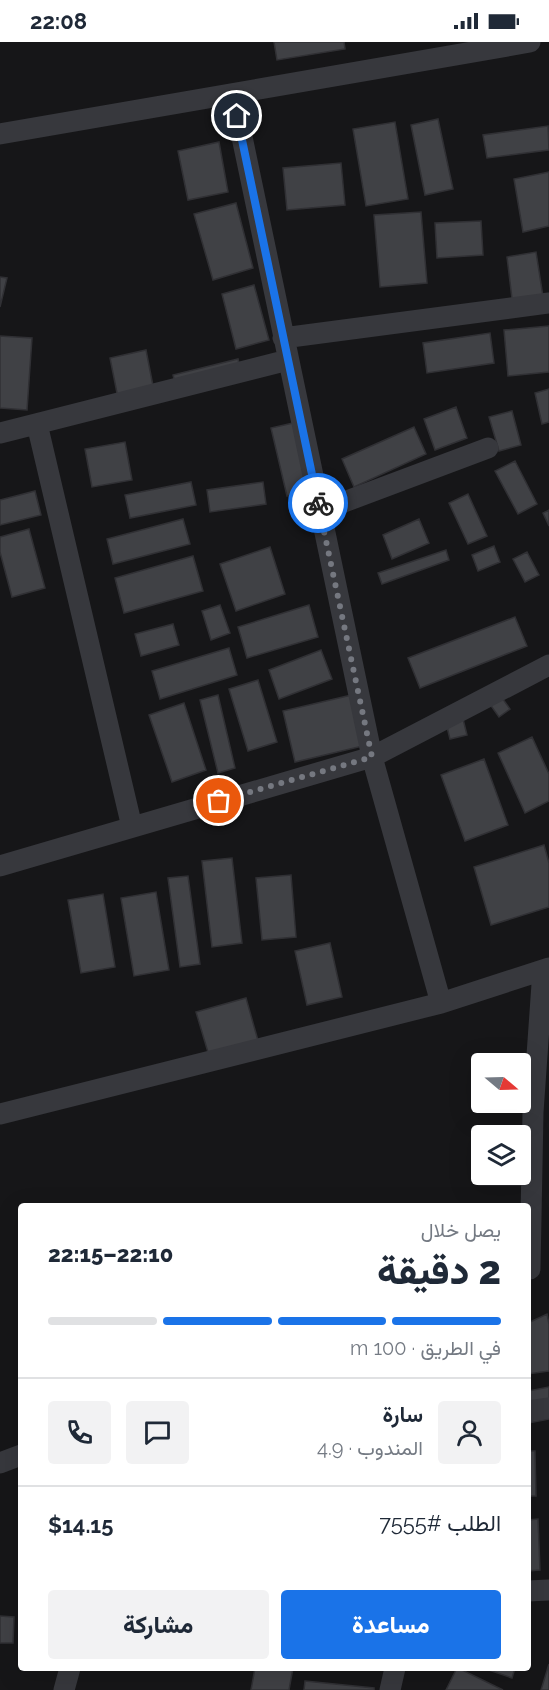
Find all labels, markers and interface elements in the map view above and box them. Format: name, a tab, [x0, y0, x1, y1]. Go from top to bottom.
text: 22:08	[30, 8, 87, 34]
pin	[211, 90, 262, 141]
icon: home	[220, 99, 253, 132]
courier	[288, 473, 348, 533]
icon: bike	[302, 487, 335, 520]
pin	[193, 775, 244, 826]
icon: bag	[202, 784, 235, 817]
north arrow	[471, 1053, 531, 1113]
map controls	[471, 1053, 531, 1185]
button: layers	[471, 1125, 531, 1185]
text: يصل خلال	[421, 1218, 501, 1242]
text: 22:10–22:15	[48, 1241, 173, 1267]
text: 2 دقيقة	[377, 1247, 501, 1293]
text: في الطريق · 100 m	[350, 1336, 501, 1360]
button: phone	[48, 1401, 111, 1464]
button: chat	[126, 1401, 189, 1464]
text: سارة	[382, 1401, 423, 1427]
button: person	[438, 1401, 501, 1464]
text: المندوب · 4.9	[317, 1436, 423, 1460]
text: الطلب #7555	[379, 1510, 501, 1536]
text: $14.15	[48, 1512, 113, 1538]
button: مشاركة	[48, 1590, 269, 1659]
button: مساعدة	[281, 1590, 501, 1659]

